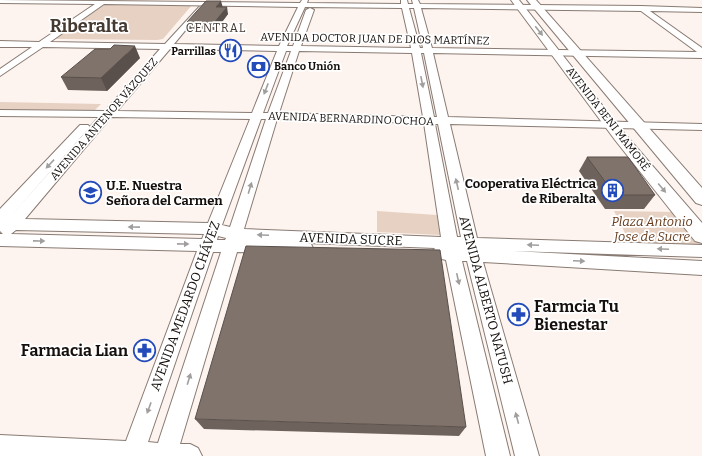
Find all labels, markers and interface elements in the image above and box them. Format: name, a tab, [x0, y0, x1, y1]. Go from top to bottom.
district label: Riberalta	[50, 15, 128, 37]
district label: CENTRAL	[186, 21, 246, 35]
one-way arrow	[535, 25, 543, 36]
street label: AVENIDA DOCTOR JUAN DE DIOS MARTÍNEZ	[260, 29, 490, 48]
restaurant icon: Parrillas	[218, 38, 244, 64]
place label: Parrillas	[171, 45, 217, 58]
bank icon: Banco Unión	[245, 53, 271, 79]
street label: AVENIDA ANTENOR VÁZQUEZ	[47, 55, 161, 183]
place label: Banco Unión	[274, 60, 340, 73]
street label: AVENIDA BENI MAMORÉ	[563, 64, 654, 174]
one-way arrow	[419, 76, 425, 88]
one-way arrow	[263, 84, 269, 96]
street label: AVENIDA BERNARDINO OCHOA	[268, 110, 434, 128]
one-way arrow	[45, 159, 55, 169]
place label: Cooperativa Eléctrica de Riberalta	[465, 176, 597, 206]
building icon: Cooperativa Eléctrica de Riberalta	[599, 177, 625, 203]
place label: U.E. Nuestra Señora del Carmen	[106, 178, 223, 208]
one-way arrow	[453, 178, 459, 190]
school or university icon: U.E. Nuestra Señora del Carmen	[77, 179, 103, 205]
one-way arrow	[247, 182, 253, 194]
one-way arrow	[658, 183, 667, 193]
street label: AVENIDA ALBERTO NATUSH	[456, 214, 516, 386]
park label: Plaza Antonio Jose de Sucre	[611, 214, 693, 244]
street label: AVENIDA MEDARDO CHÁVEZ	[147, 219, 223, 393]
one-way arrow	[127, 224, 140, 230]
street label: AVENIDA SUCRE	[299, 230, 403, 248]
one-way arrow	[257, 232, 269, 239]
one-way arrow	[33, 238, 46, 244]
one-way arrow	[177, 241, 190, 247]
one-way arrow	[526, 242, 539, 248]
one-way arrow	[657, 246, 669, 253]
one-way arrow	[573, 257, 585, 264]
one-way arrow	[455, 273, 461, 285]
place label: Farmcia Tu Bienestar	[534, 297, 619, 334]
pharmacy icon: Farmcia Tu Bienestar	[505, 302, 531, 328]
pharmacy icon: Farmacia Lian	[131, 337, 157, 363]
place label: Farmacia Lian	[21, 341, 129, 360]
one-way arrow	[186, 372, 192, 384]
one-way arrow	[145, 403, 151, 415]
one-way arrow	[514, 412, 520, 425]

